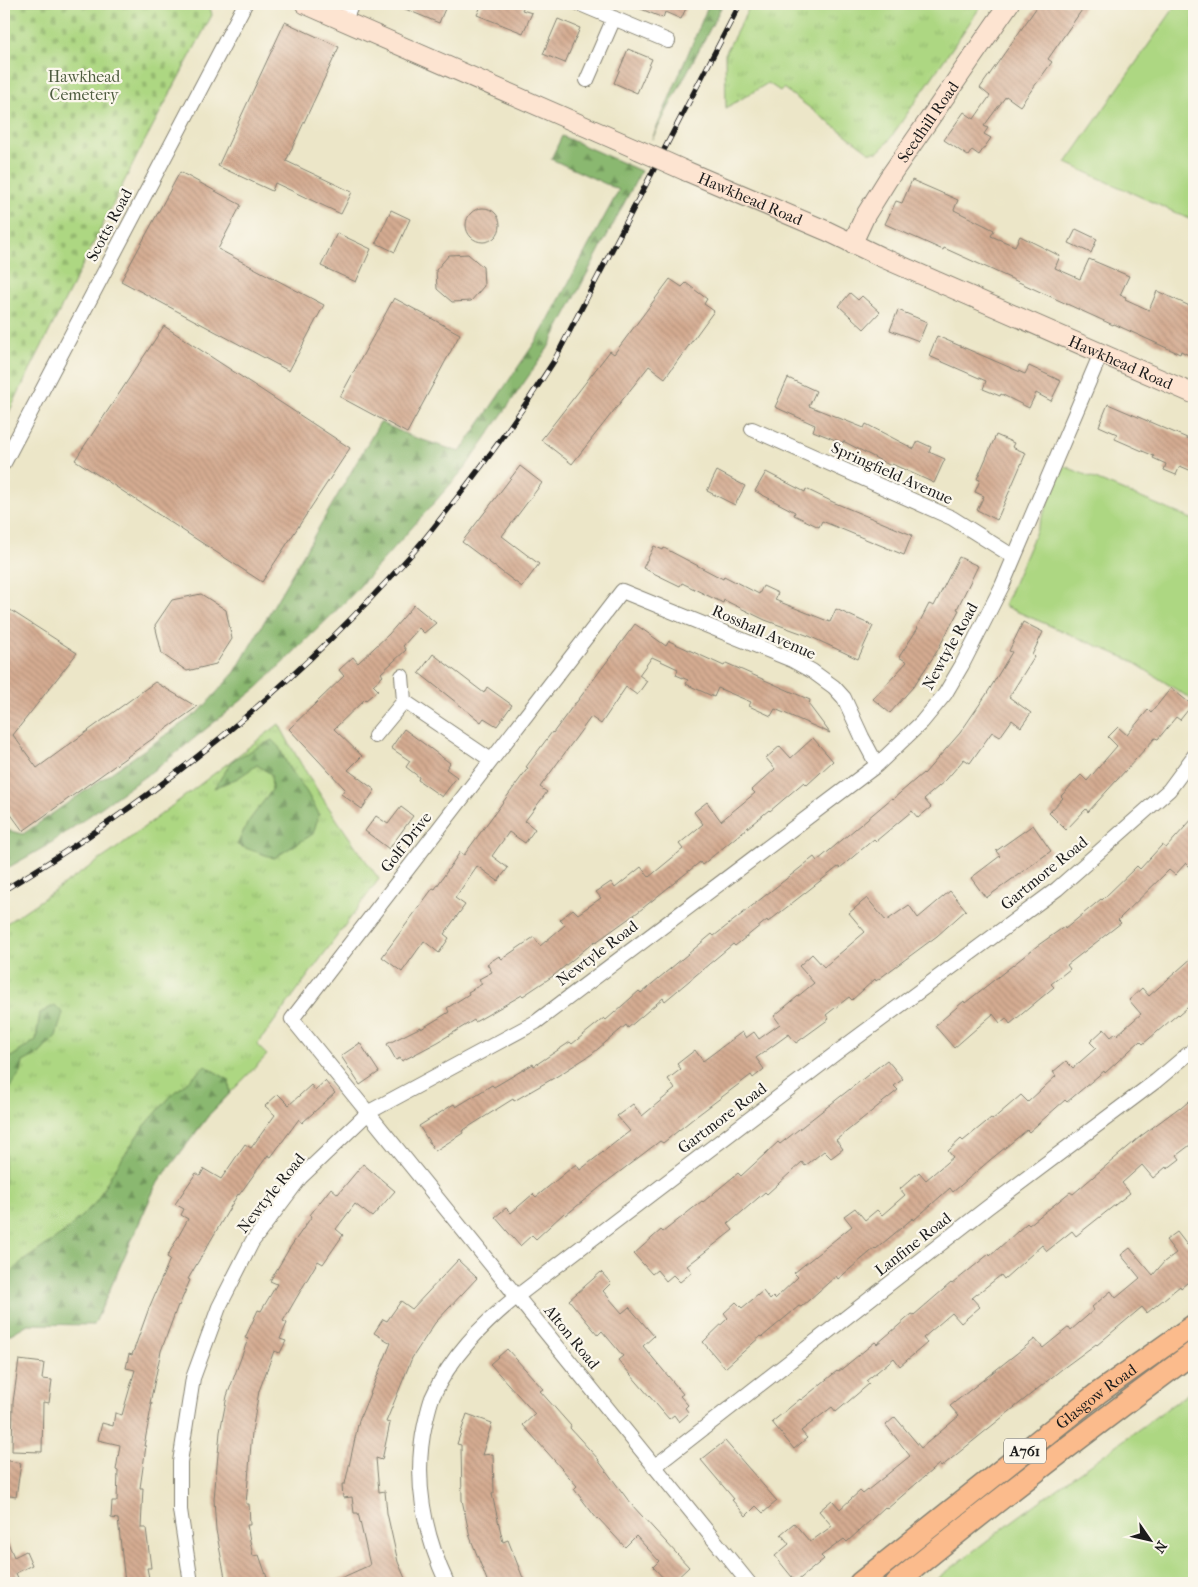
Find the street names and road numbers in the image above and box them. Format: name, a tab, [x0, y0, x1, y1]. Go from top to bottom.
street label: Seedhill Road	[893, 77, 962, 166]
street label: Hawkhead Road	[695, 168, 806, 229]
street label: Scotts Road	[82, 185, 136, 265]
street label: Hawkhead Road	[1066, 331, 1176, 393]
street label: Springfield Avenue	[828, 438, 956, 508]
street label: Newtyle Road	[918, 599, 982, 693]
street label: Rosshall Avenue	[709, 601, 819, 663]
street label: Golf Drive	[376, 808, 436, 876]
street label: Gartmore Road	[997, 832, 1091, 914]
street label: Newtyle Road	[553, 916, 642, 990]
street label: Gartmore Road	[674, 1078, 770, 1158]
street label: Newtyle Road	[233, 1149, 309, 1237]
street label: Lanfine Road	[871, 1208, 955, 1280]
street label: Alton Road	[540, 1300, 604, 1373]
street label: Glasgow Road	[1052, 1359, 1140, 1433]
road number: A761	[1004, 1438, 1046, 1464]

